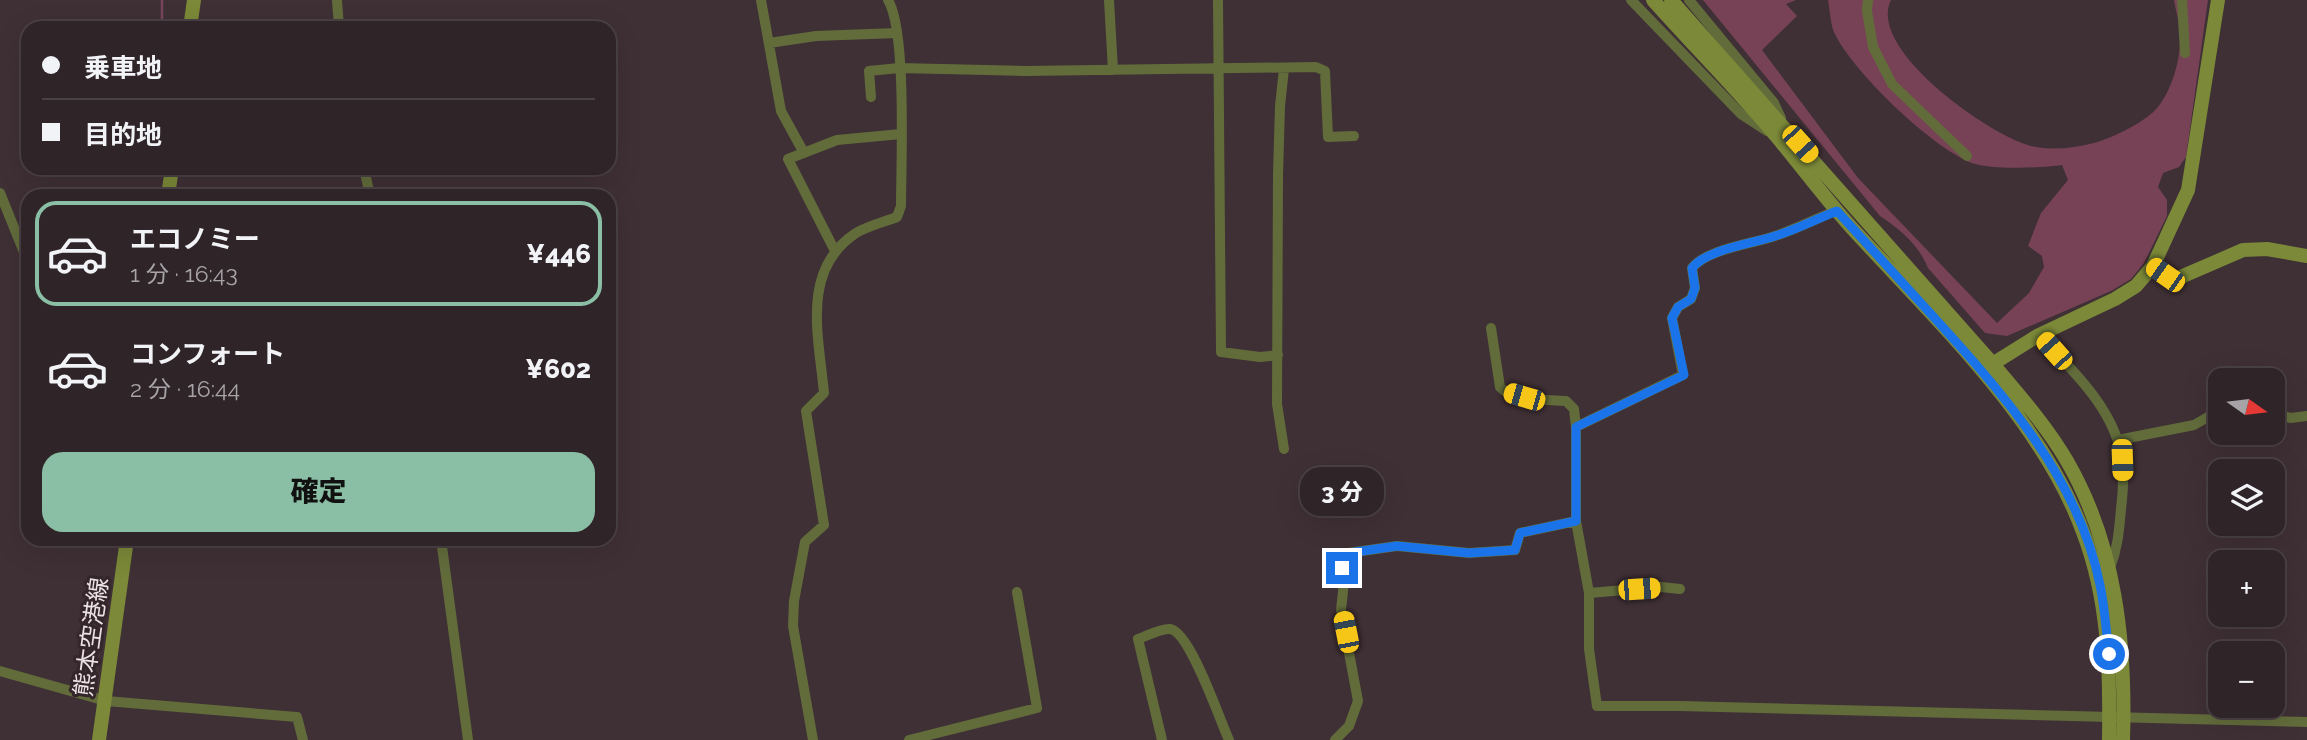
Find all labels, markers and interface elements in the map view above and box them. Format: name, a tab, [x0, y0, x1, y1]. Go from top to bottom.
text: 乗車地	[84, 53, 162, 83]
text: 目的地	[84, 120, 162, 150]
car	[1779, 121, 1822, 167]
icon: car	[46, 222, 109, 285]
text: エコノミー	[130, 224, 260, 254]
text: ¥446	[526, 239, 591, 269]
car	[2142, 254, 2189, 296]
text: 1 分 · 16:43	[130, 260, 238, 287]
car	[2033, 328, 2076, 374]
icon: car	[46, 337, 109, 400]
text: コンフォート	[130, 339, 285, 369]
text: ¥602	[525, 354, 591, 384]
north arrow	[2208, 368, 2286, 444]
map controls	[2208, 368, 2285, 718]
text: 2 分 · 16:44	[130, 375, 240, 402]
car	[1501, 381, 1548, 413]
car	[2111, 439, 2134, 481]
button: 確定	[42, 452, 595, 532]
button: layers	[2208, 459, 2285, 536]
callout: 3 分	[1300, 466, 1384, 516]
text: 3 分	[1321, 478, 1363, 505]
button: +	[2208, 550, 2285, 627]
route end	[1326, 552, 1358, 584]
street label: 熊本空港線	[68, 576, 114, 698]
car	[1618, 577, 1661, 601]
car	[1332, 609, 1361, 655]
route start	[2093, 638, 2125, 670]
button: −	[2208, 641, 2285, 718]

